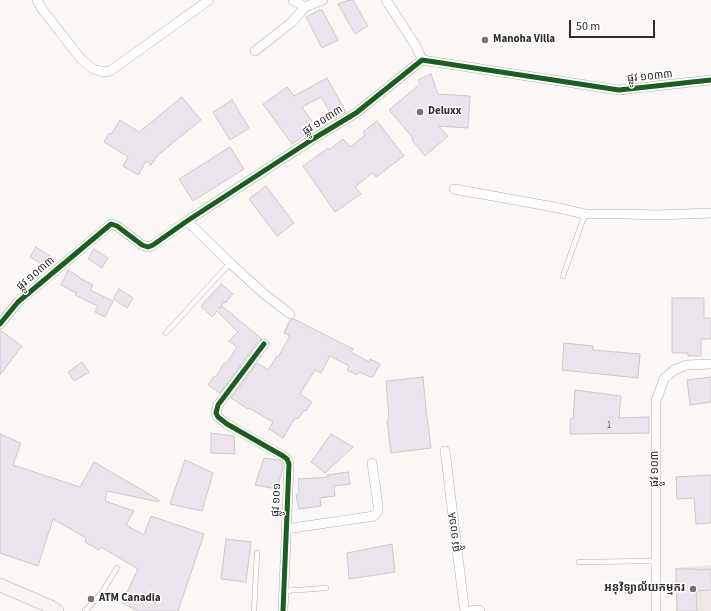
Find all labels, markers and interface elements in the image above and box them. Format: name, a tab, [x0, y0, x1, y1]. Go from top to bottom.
scale bar	[571, 12, 657, 38]
text: 50 m	[576, 18, 600, 35]
place label: Manoha Villa	[493, 33, 555, 47]
marker: Manoha Villa	[480, 35, 490, 45]
street label: ផ្លូវ ១០៣៣	[627, 68, 673, 86]
street label: ផ្លូវ ១០៣៣	[300, 103, 346, 139]
place label: Deluxx	[428, 105, 461, 119]
marker: Deluxx	[415, 107, 425, 117]
street label: ផ្លូវ ១០៣៣	[14, 254, 58, 294]
house number: 1	[607, 421, 611, 431]
street label: ផ្លូវ ១០៣	[649, 451, 663, 487]
street label: ផ្លូវ ១០១	[270, 483, 284, 517]
street label: ផ្លូវ ១០១A	[446, 511, 464, 553]
place label: អនុវិទ្យាល័យកម្មករ	[604, 582, 685, 596]
marker: អនុវិទ្យាល័យកម្មករ	[688, 584, 698, 594]
place label: ATM Canadia	[99, 592, 161, 606]
marker: ATM Canadia	[86, 594, 96, 604]

